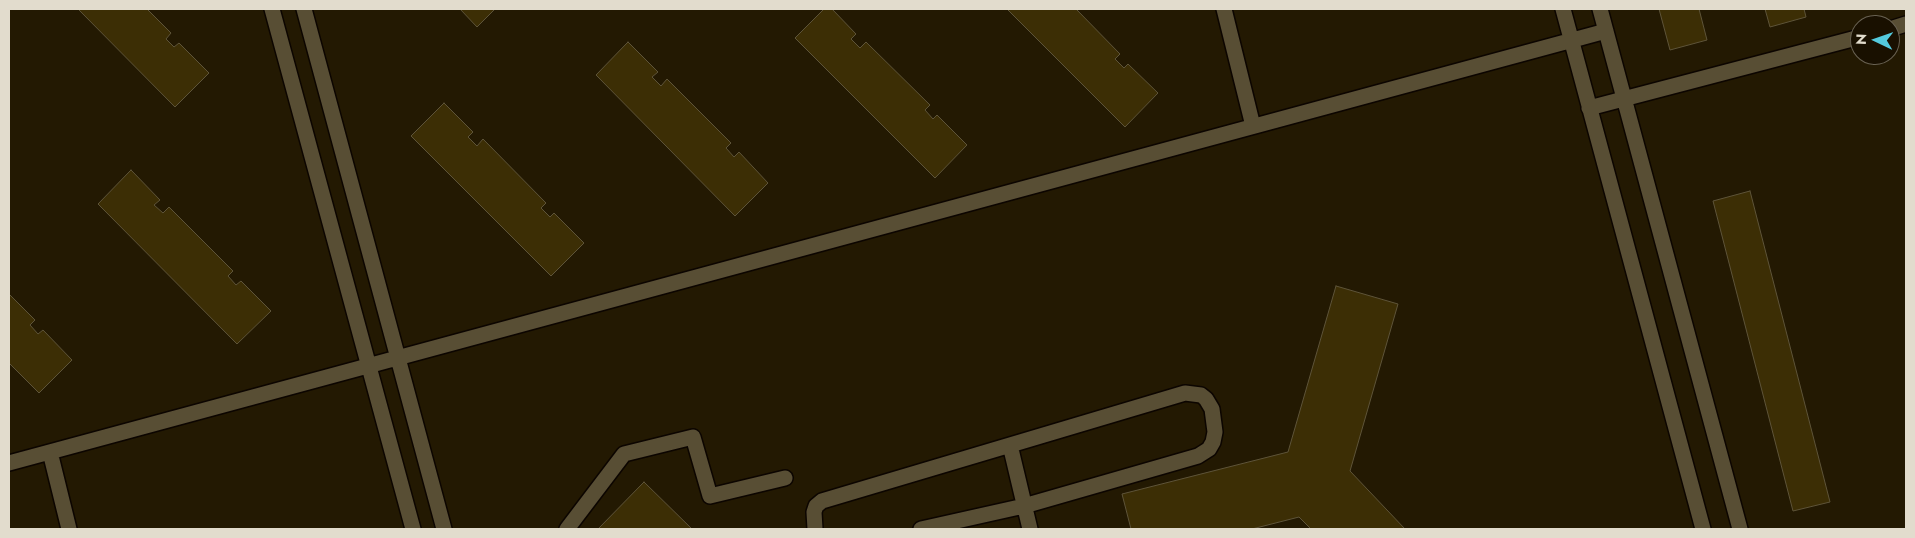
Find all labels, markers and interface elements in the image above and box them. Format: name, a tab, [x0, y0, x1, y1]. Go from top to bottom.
north arrow	[1850, 15, 1900, 65]
text: N	[1851, 33, 1871, 45]

